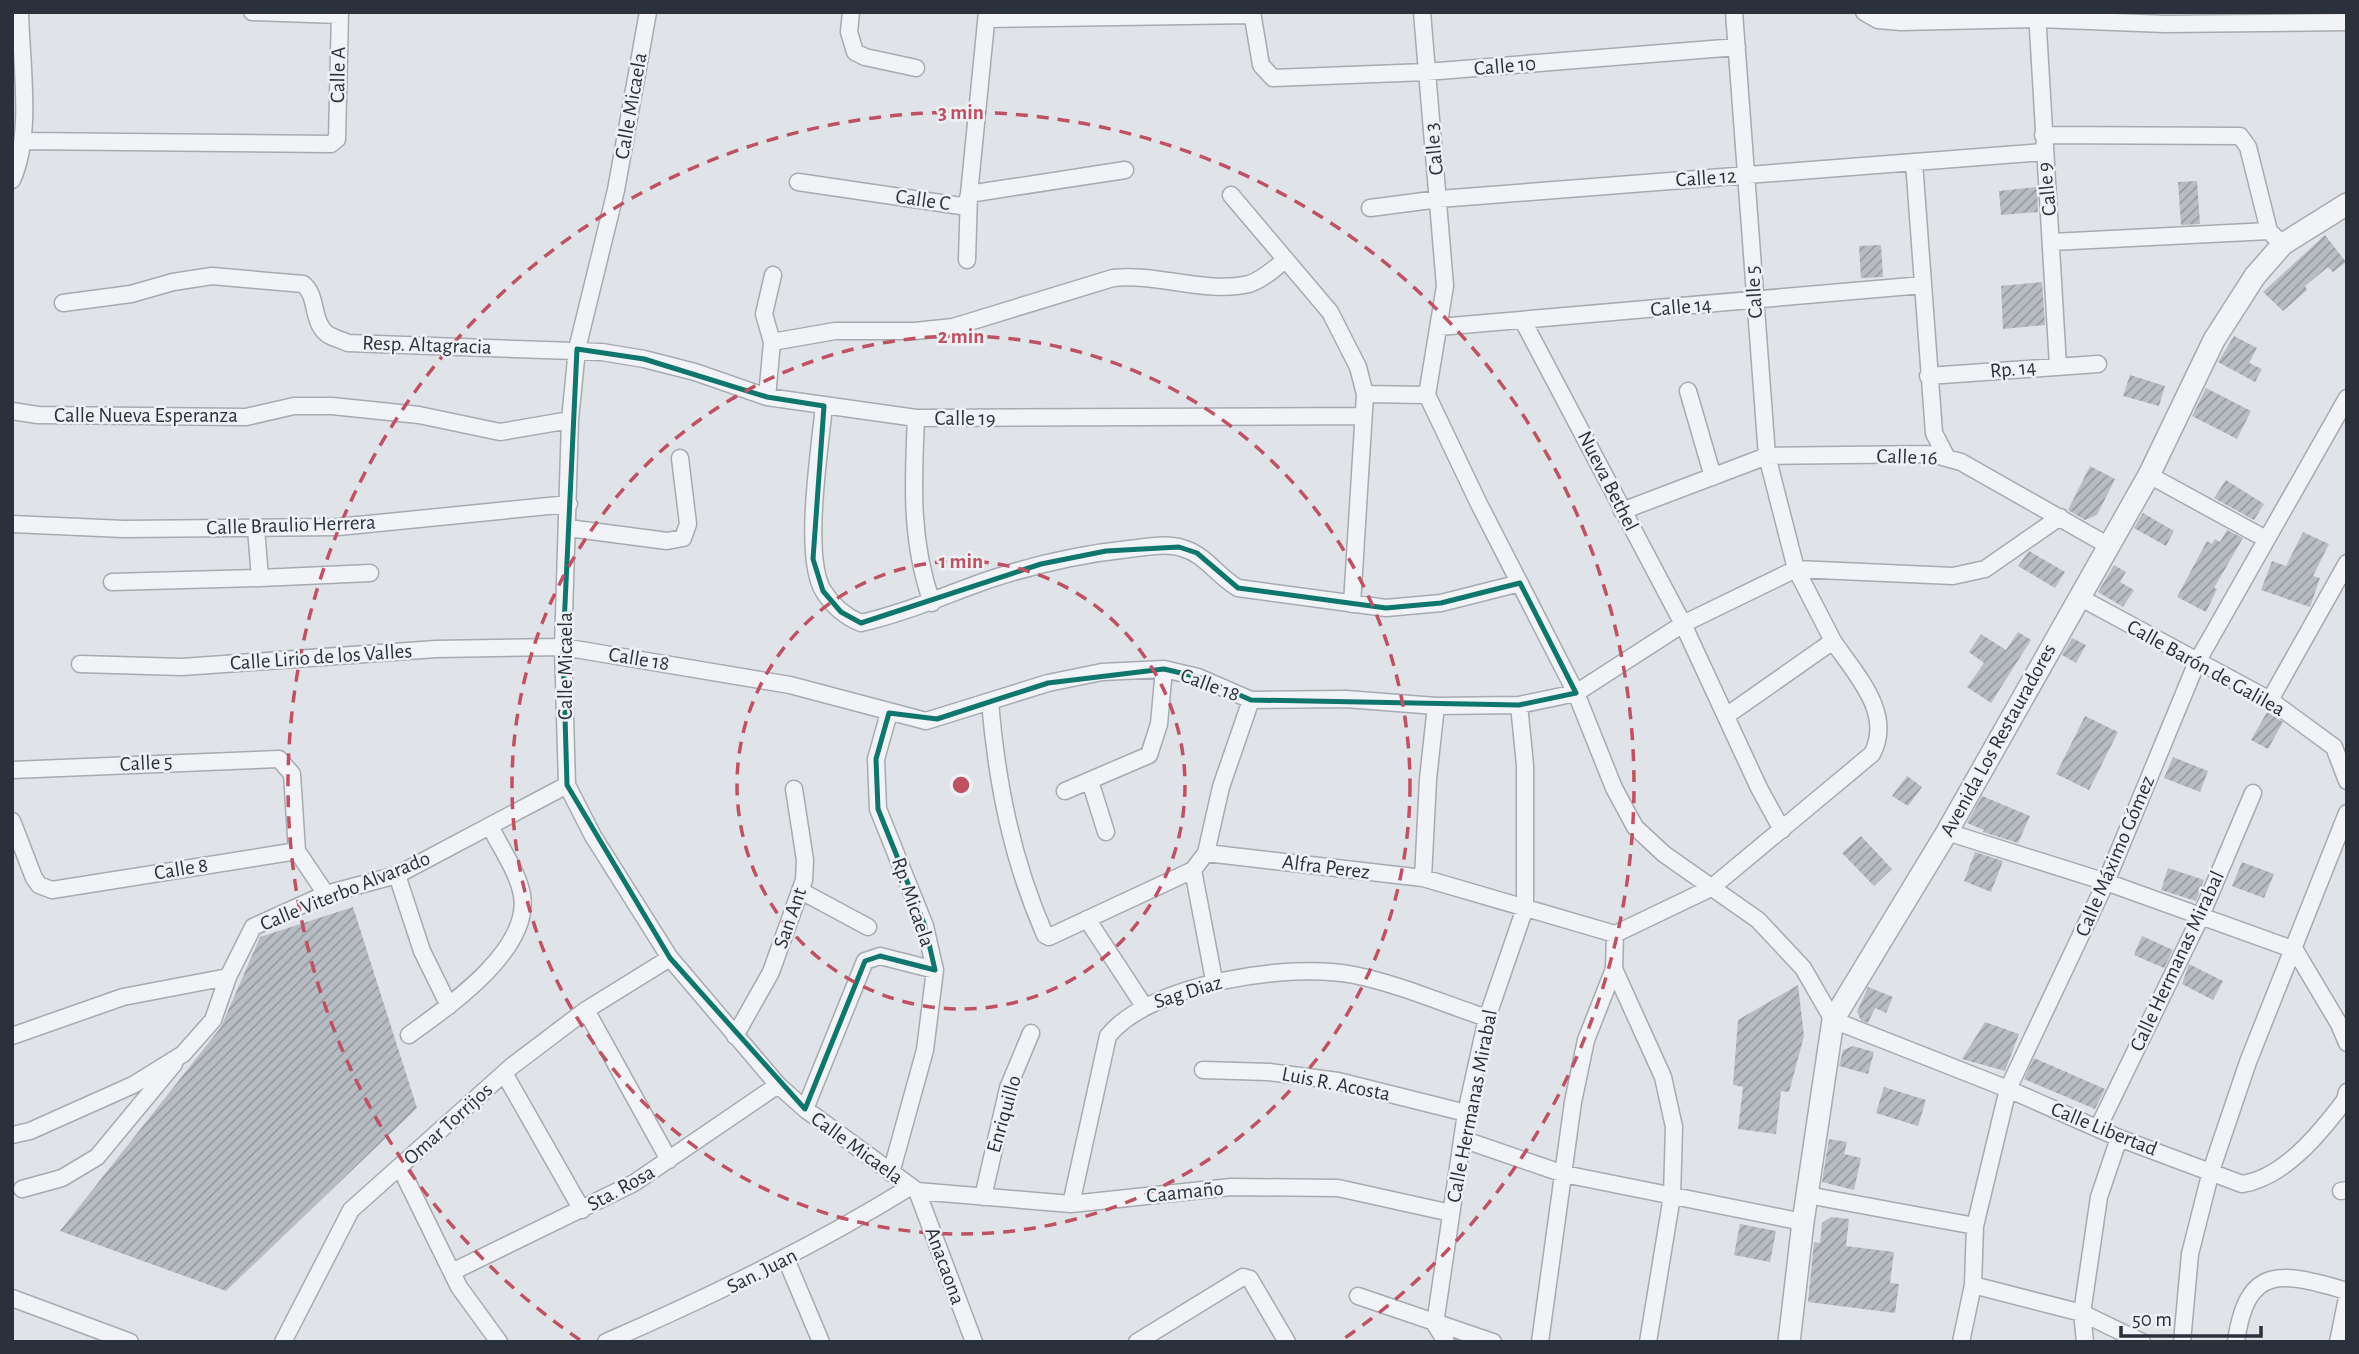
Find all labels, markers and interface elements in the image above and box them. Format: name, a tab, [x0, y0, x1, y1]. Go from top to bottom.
street label: Calle A	[327, 47, 349, 103]
street label: Calle Micaela	[611, 51, 651, 161]
street label: Calle 10	[1473, 53, 1537, 79]
text: 3 min	[938, 102, 984, 123]
street label: Calle 3	[1421, 122, 1447, 176]
street label: Calle 9	[2034, 161, 2060, 217]
street label: Calle 12	[1675, 165, 1737, 191]
street label: Calle C	[894, 186, 952, 214]
street label: Calle 5	[1742, 265, 1766, 319]
street label: Calle 14	[1649, 294, 1713, 320]
text: 2 min	[938, 326, 984, 347]
street label: Resp. Altagracia	[362, 332, 492, 358]
street label: Rp. 14	[1989, 357, 2037, 381]
street label: Calle Nueva Esperanza	[54, 405, 238, 426]
street label: Calle 19	[934, 408, 996, 429]
street label: Nueva Bethel	[1574, 427, 1642, 535]
street label: Calle 16	[1876, 445, 1938, 469]
street label: Calle Braulio Herrera	[206, 512, 376, 538]
text: 1 min	[939, 551, 983, 572]
street label: Calle Micaela	[555, 612, 576, 720]
street label: Calle Barón de Galilea	[2123, 616, 2289, 720]
street label: Calle Lirio de los Valles	[229, 640, 413, 674]
street label: Avenida Los Restauradores	[1936, 640, 2060, 840]
street label: Calle 18	[607, 644, 671, 674]
street label: Calle 18	[1178, 665, 1242, 705]
street label: Calle 5	[119, 751, 173, 775]
centre of rings	[949, 773, 973, 797]
street label: Calle Máximo Gómez	[2072, 773, 2158, 939]
street label: Calle Viterbo Alvarado	[257, 847, 433, 935]
street label: Alfra Perez	[1281, 851, 1371, 883]
street label: Calle 8	[153, 854, 209, 884]
street label: Rp. Micaela	[888, 855, 938, 950]
street label: Calle Hermanas Mirabal	[2126, 868, 2228, 1054]
street label: San Ant	[770, 885, 810, 951]
street label: Sag Diaz	[1152, 972, 1224, 1012]
street label: Calle Hermanas Mirabal	[1443, 1008, 1501, 1204]
street label: Luis R. Acosta	[1280, 1063, 1392, 1105]
street label: Enriquillo	[983, 1073, 1025, 1155]
street label: Omar Torrijos	[400, 1079, 496, 1169]
street label: Calle Libertad	[2048, 1098, 2160, 1160]
street label: Calle Micaela	[807, 1108, 907, 1188]
street label: Sta. Rosa	[584, 1161, 658, 1215]
street label: Caamaño	[1145, 1178, 1225, 1206]
street label: Anacaona	[921, 1225, 969, 1308]
street label: San. Juan	[724, 1245, 800, 1297]
scale bar	[2121, 1294, 2261, 1338]
text: 50 m	[2132, 1309, 2172, 1330]

